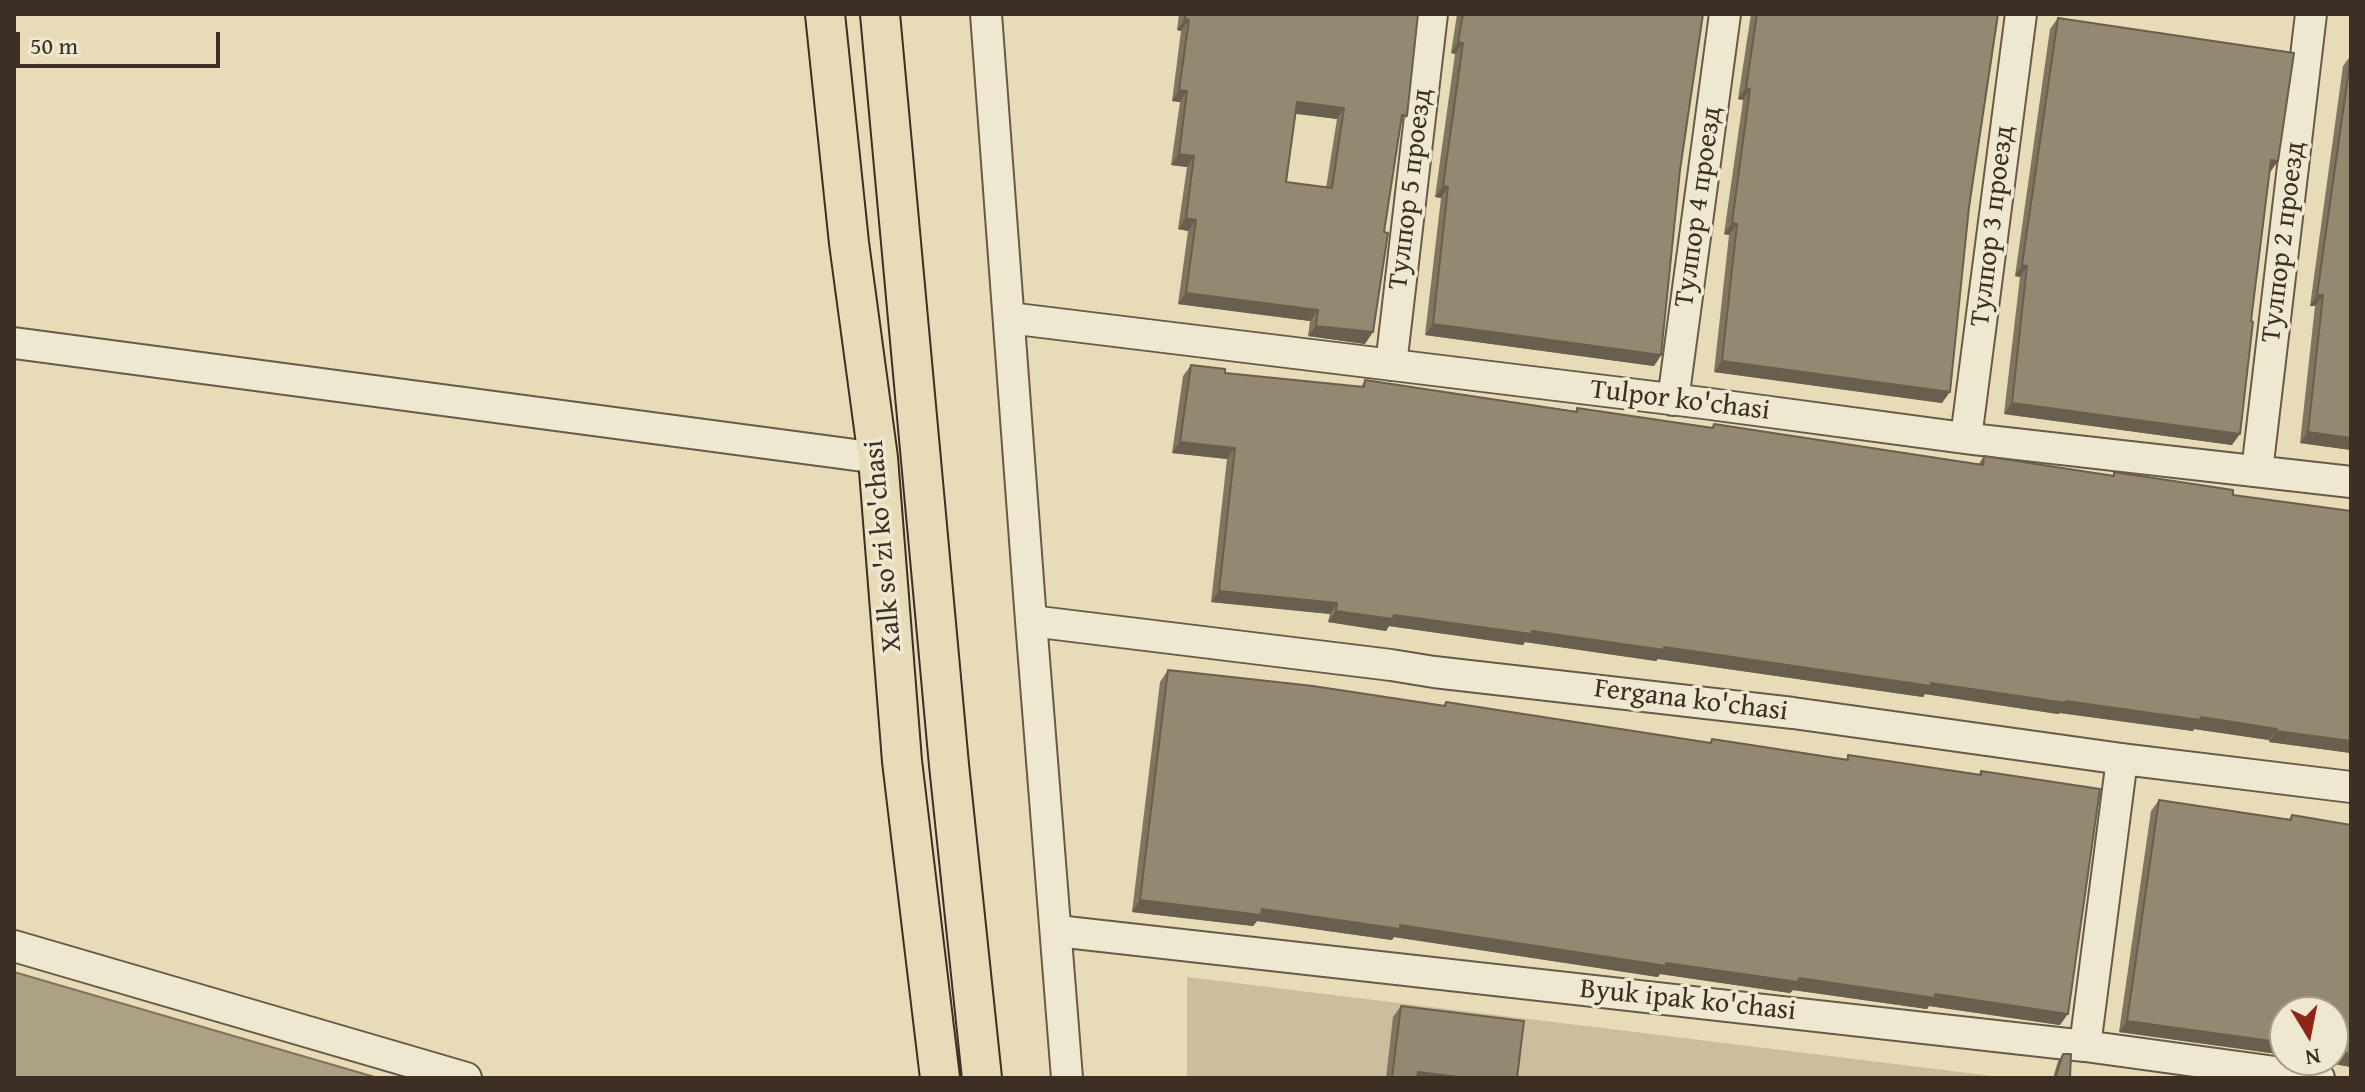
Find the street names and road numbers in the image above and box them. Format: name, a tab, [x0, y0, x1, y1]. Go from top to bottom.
street label: Тулпор 5 проезд	[1382, 87, 1440, 291]
street label: Тулпор 4 проезд	[1668, 105, 1730, 309]
street label: Тулпор 3 проезд	[1964, 124, 2022, 328]
street label: Тулпор 2 проезд	[2255, 140, 2313, 344]
street label: Tulpor ko'chasi	[1588, 373, 1772, 429]
street label: Xalk so'zi ko'chasi	[858, 439, 910, 653]
street label: Fergana ko'chasi	[1592, 672, 1790, 730]
street label: Byuk ipak ko'chasi	[1578, 973, 1798, 1029]

